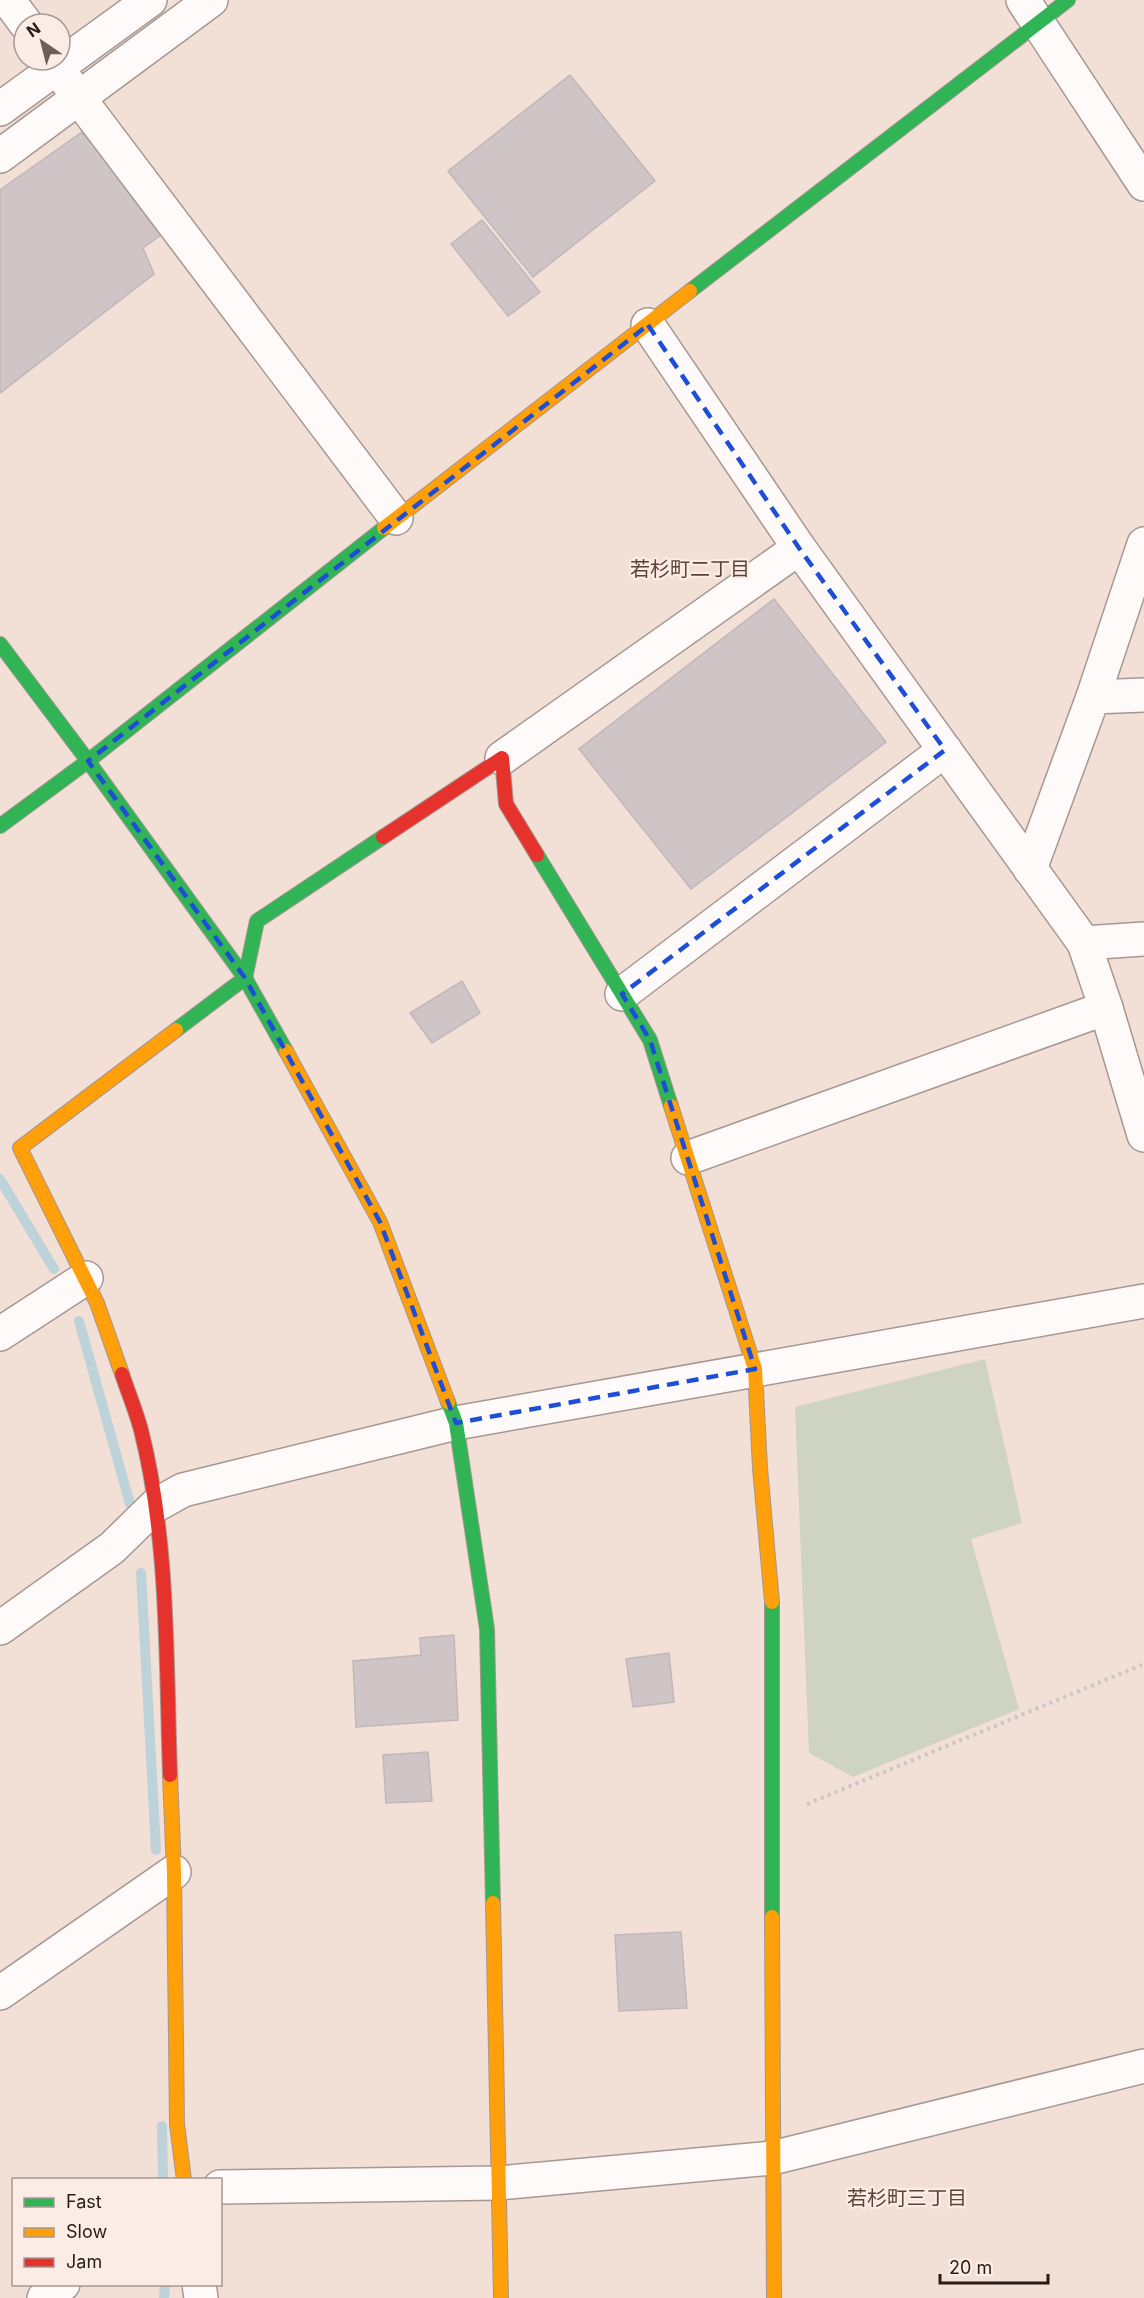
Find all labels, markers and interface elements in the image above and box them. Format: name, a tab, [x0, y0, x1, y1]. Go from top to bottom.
north arrow	[12, 12, 72, 72]
text: N	[23, 18, 44, 41]
district label: 若杉町二丁目	[630, 557, 750, 581]
legend	[12, 2178, 222, 2286]
district label: 若杉町三丁目	[847, 2186, 967, 2210]
text: Fast	[66, 2191, 102, 2212]
text: Slow	[66, 2221, 107, 2242]
scale bar	[940, 2247, 1048, 2285]
text: Jam	[66, 2251, 102, 2272]
text: 20 m	[949, 2257, 992, 2278]

